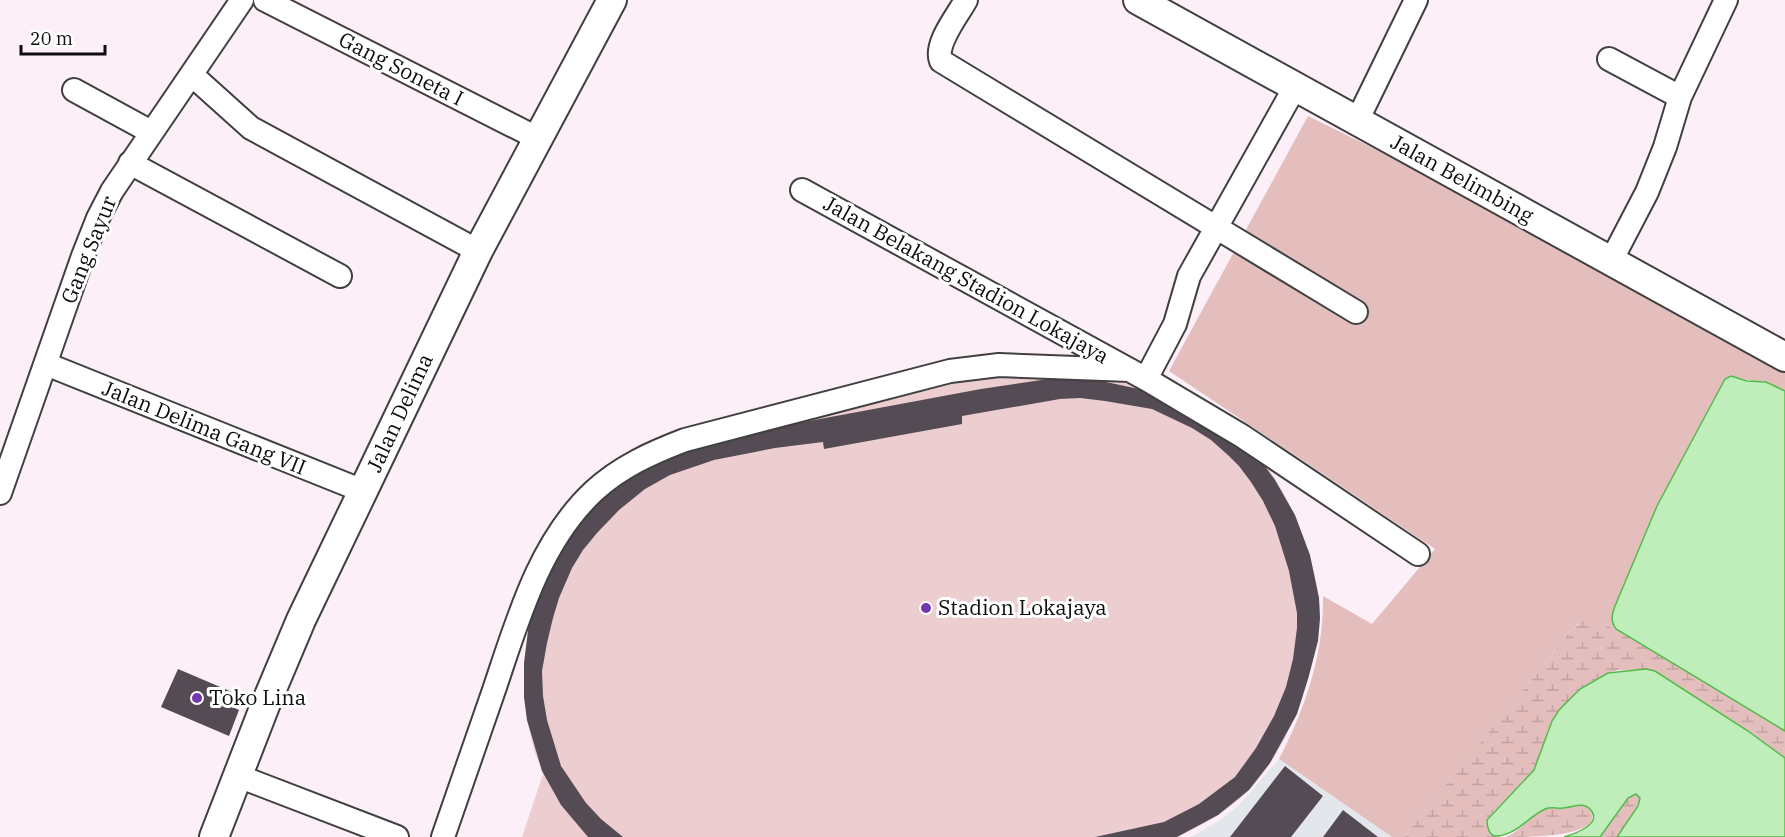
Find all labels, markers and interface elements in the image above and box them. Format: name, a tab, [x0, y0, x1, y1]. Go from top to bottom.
scale bar	[21, 18, 105, 56]
street label: Gang Soneta I	[334, 25, 469, 112]
text: 20 m	[30, 27, 73, 50]
street label: Jalan Belimbing	[1386, 127, 1539, 229]
street label: Jalan Belakang Stadion Lokajaya	[819, 189, 1114, 370]
street label: Gang Sayur	[54, 191, 123, 308]
street label: Jalan Delima	[359, 349, 439, 476]
street label: Jalan Delima Gang VII	[98, 373, 310, 481]
place label: Stadion Lokajaya	[938, 593, 1107, 621]
marker: Stadion Lokajaya	[919, 601, 933, 615]
place label: Toko Lina	[209, 683, 306, 711]
marker: Toko Lina	[190, 691, 204, 705]

